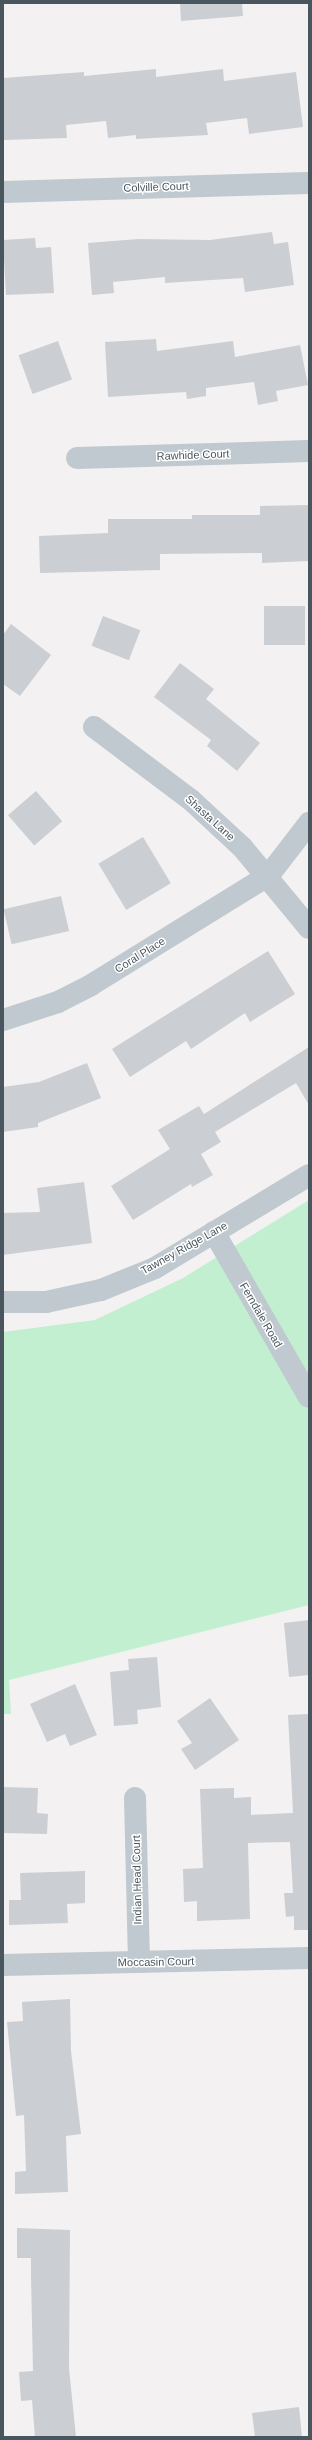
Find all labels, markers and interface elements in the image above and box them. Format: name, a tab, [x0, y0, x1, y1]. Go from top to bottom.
street label: Colville Court	[123, 179, 189, 195]
street label: Rawhide Court	[156, 447, 230, 463]
street label: Shasta Lane	[183, 792, 237, 844]
street label: Coral Place	[112, 934, 168, 976]
street label: Tawney Ridge Lane	[139, 1219, 229, 1277]
street label: Ferndale Road	[237, 1280, 285, 1350]
street label: Indian Head Court	[130, 1835, 144, 1925]
street label: Moccasin Court	[118, 1955, 194, 1969]

